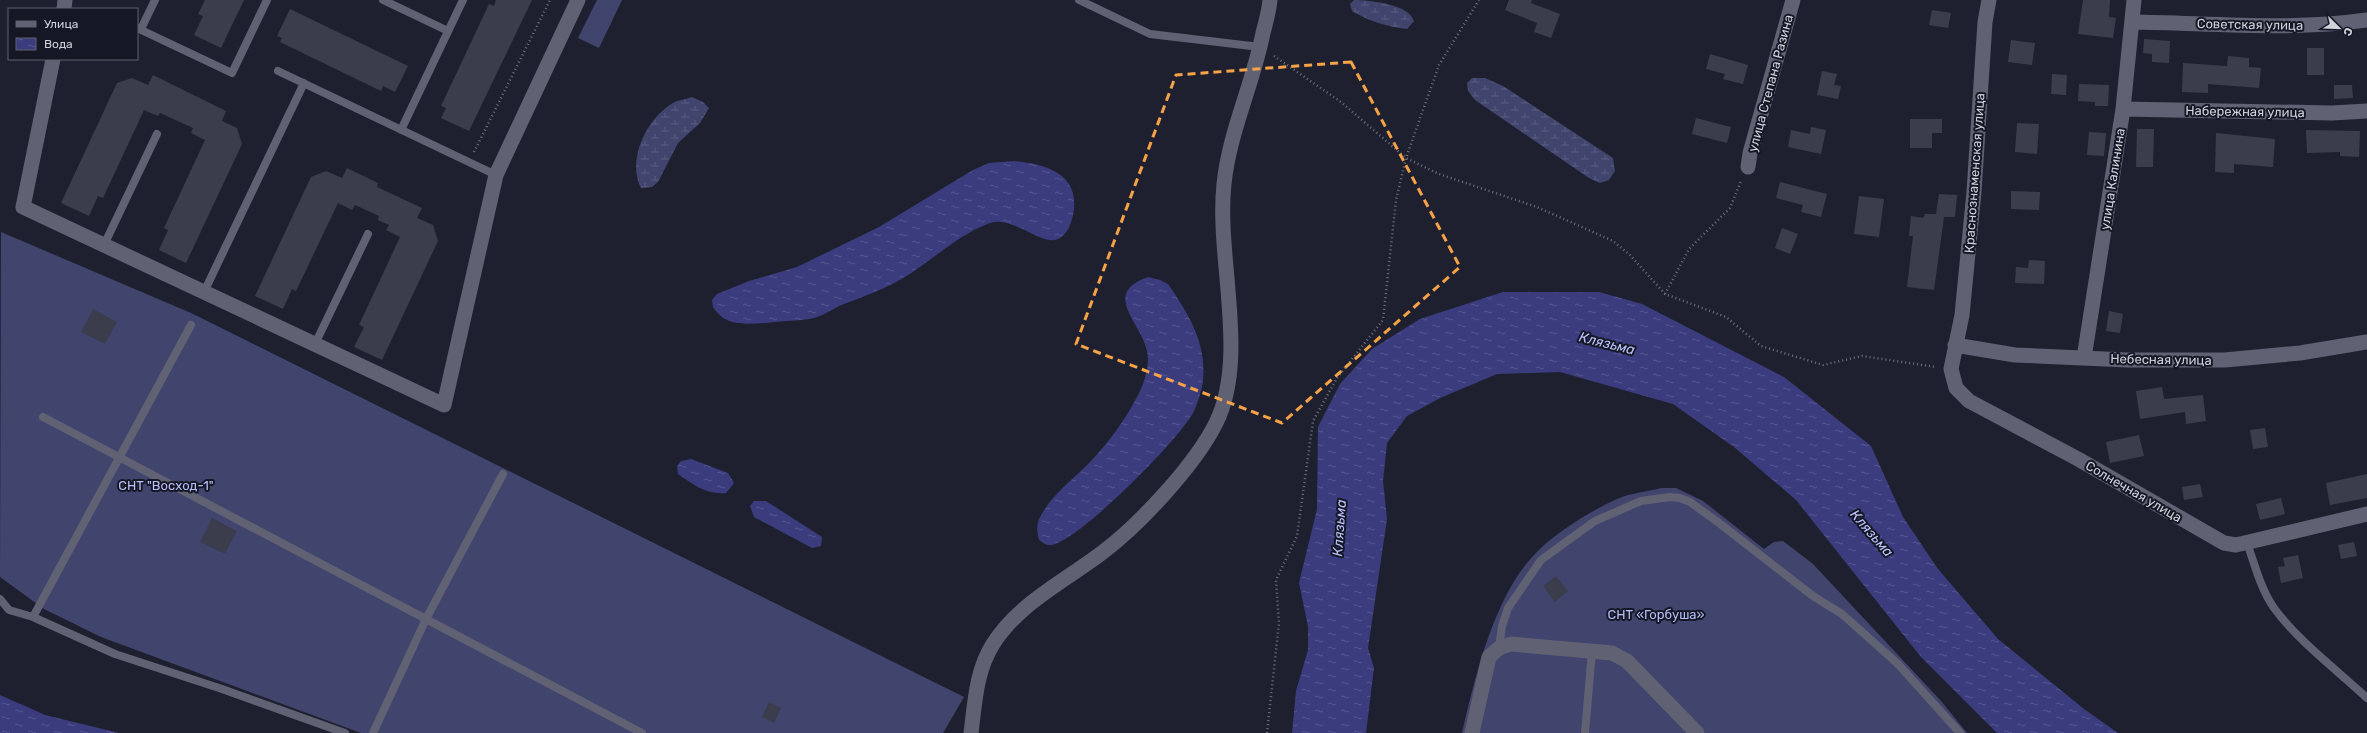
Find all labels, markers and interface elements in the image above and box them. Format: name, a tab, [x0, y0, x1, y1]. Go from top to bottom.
legend	[8, 8, 138, 60]
north arrow	[2319, 8, 2359, 48]
street label: улица Степана Разина	[1745, 13, 1796, 153]
street label: Советская улица	[2197, 16, 2303, 33]
text: Улица	[44, 17, 78, 31]
text: С	[2340, 26, 2355, 38]
text: Вода	[44, 37, 73, 51]
street label: Краснознаменская улица	[1961, 92, 1988, 254]
street label: Набережная улица	[2185, 103, 2305, 120]
street label: улица Калинина	[2097, 127, 2128, 231]
water label: Клязьма	[1577, 328, 1637, 359]
street label: Небесная улица	[2110, 351, 2212, 368]
street label: Солнечная улица	[2083, 458, 2185, 525]
park label: СНТ "Восход-1"	[118, 478, 214, 493]
water label: Клязьма	[1329, 499, 1350, 557]
water label: Клязьма	[1847, 506, 1897, 560]
park label: СНТ «Горбуша»	[1608, 607, 1705, 622]

